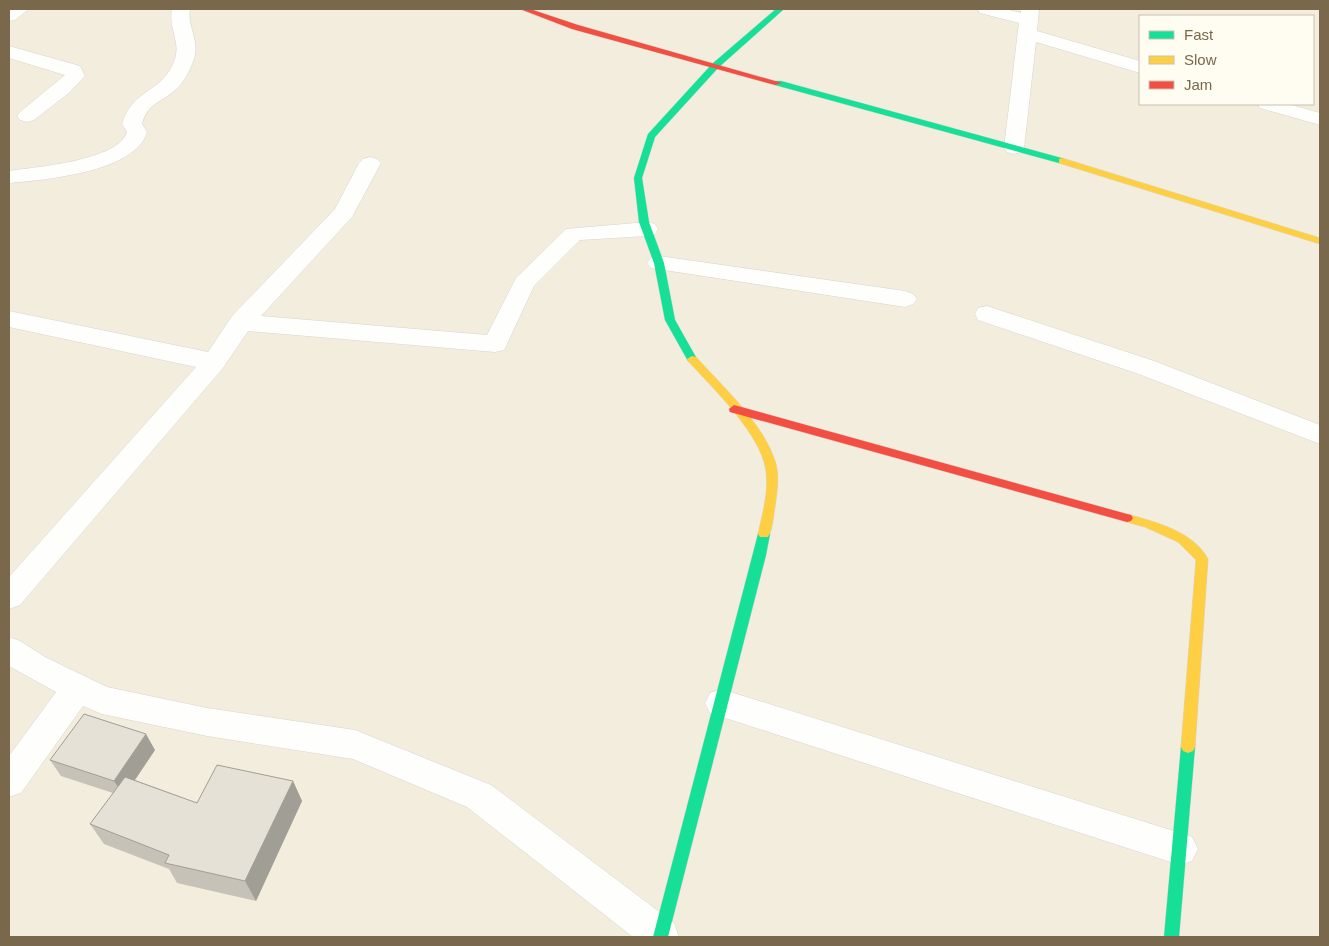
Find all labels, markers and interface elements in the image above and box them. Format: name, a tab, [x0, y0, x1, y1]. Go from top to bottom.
legend	[1139, 15, 1314, 105]
text: Fast	[1184, 26, 1214, 43]
text: Slow	[1184, 51, 1217, 68]
text: Jam	[1184, 76, 1212, 93]

